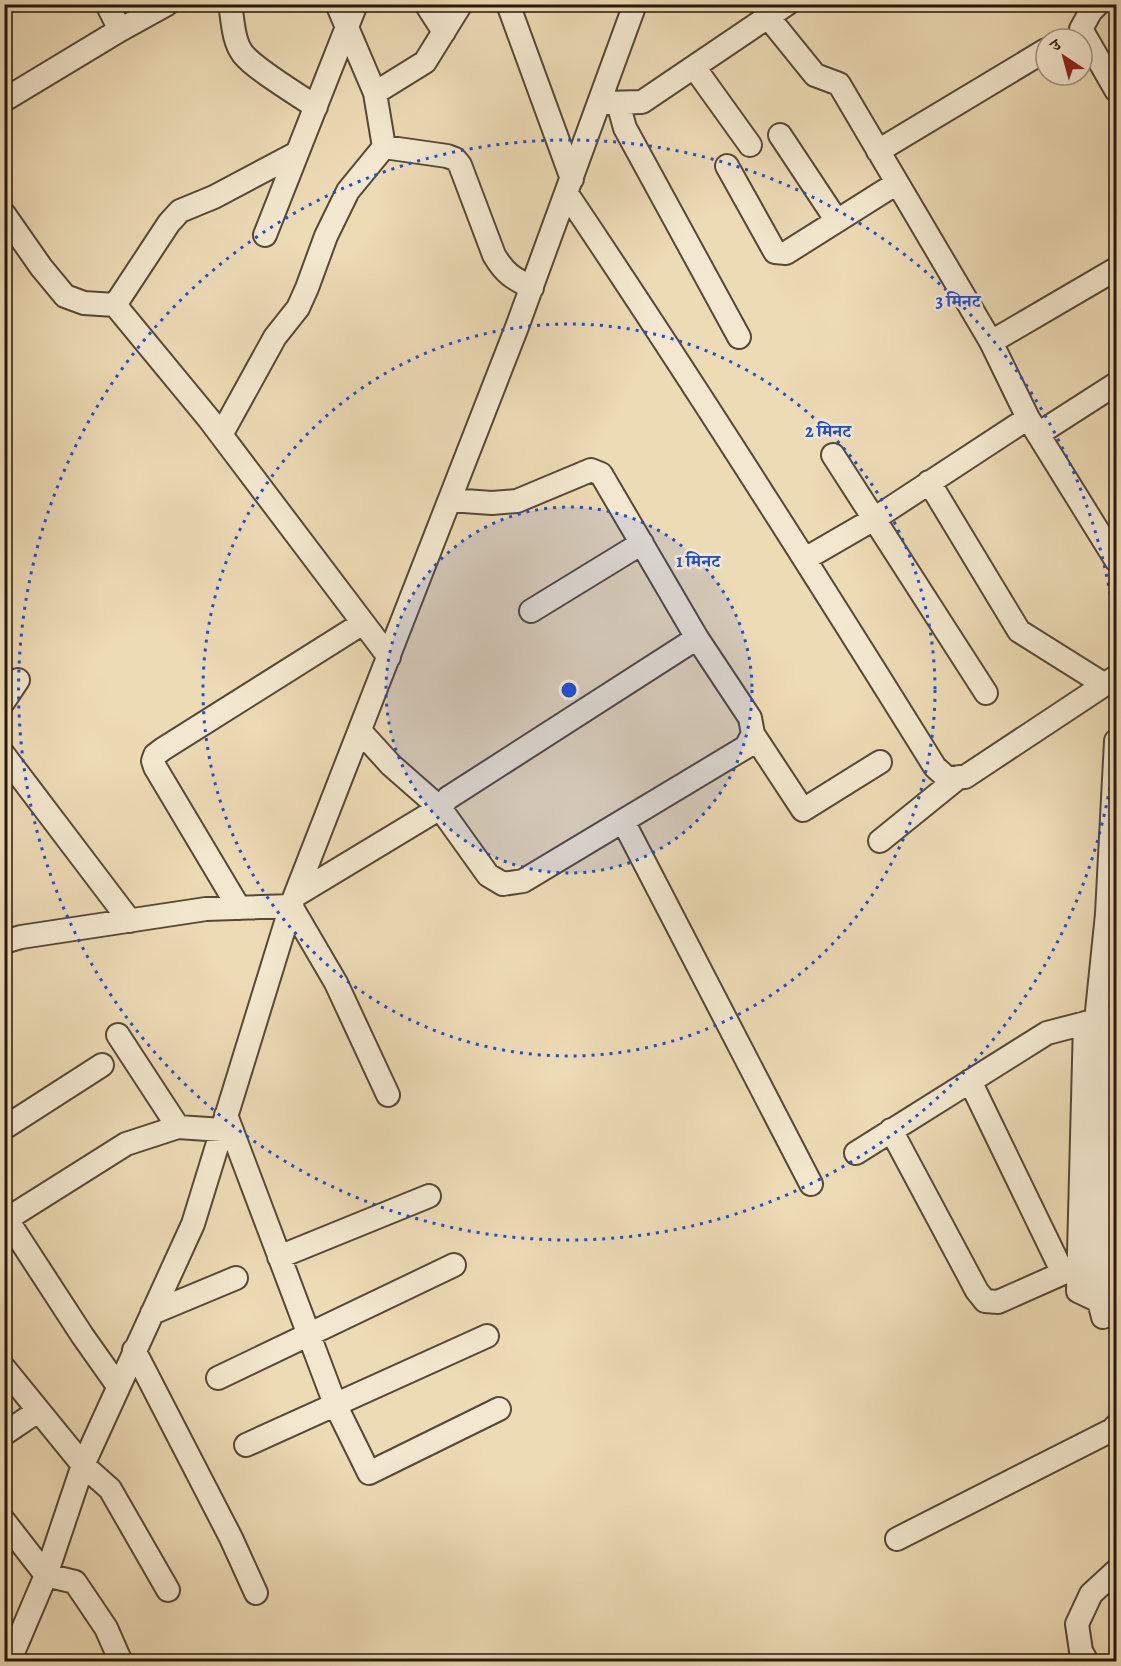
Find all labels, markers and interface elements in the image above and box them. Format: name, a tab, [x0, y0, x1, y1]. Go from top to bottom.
north arrow	[1034, 27, 1094, 87]
text: उ	[1045, 33, 1067, 58]
text: 3 मिनट	[936, 289, 982, 313]
text: 2 मिनट	[805, 419, 852, 443]
text: 1 मिनट	[676, 549, 721, 573]
centre of rings	[559, 680, 579, 700]

